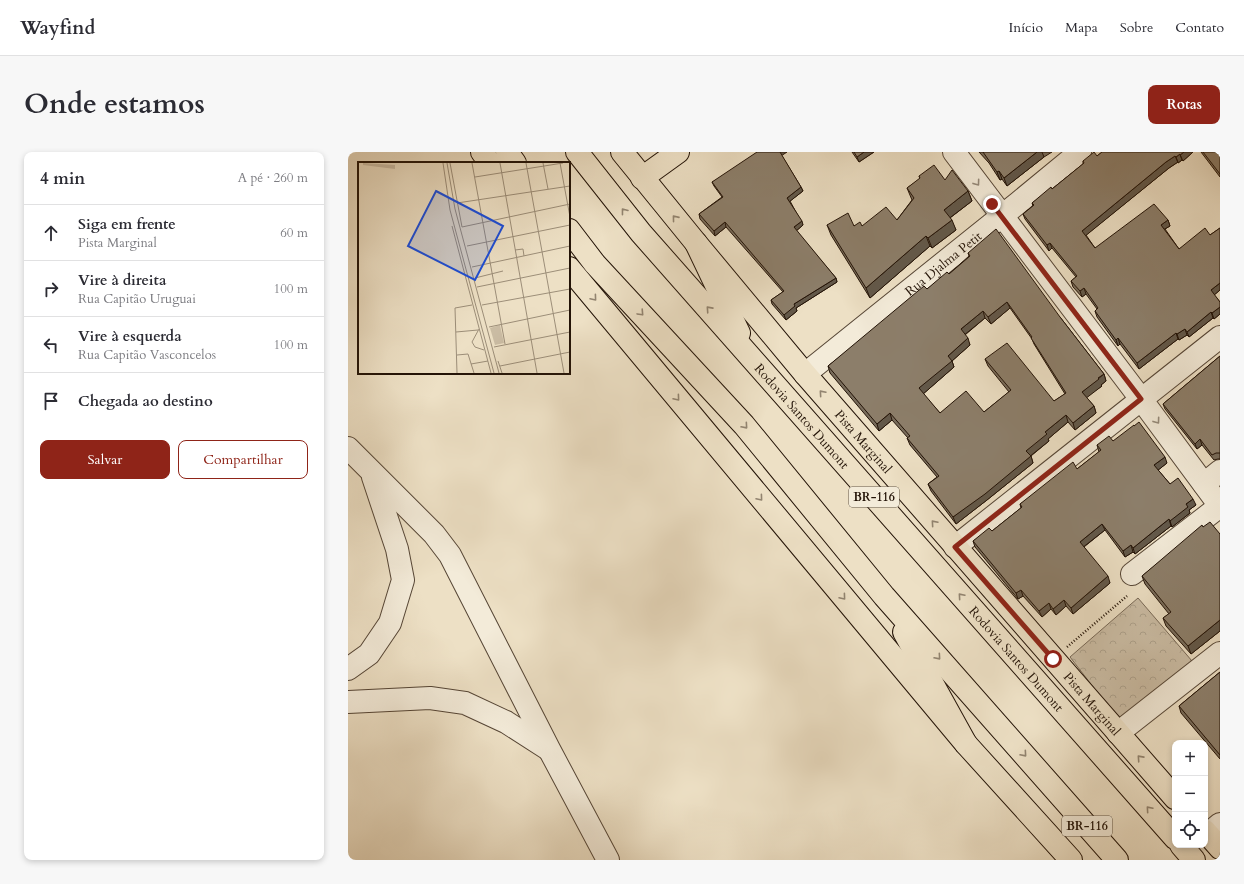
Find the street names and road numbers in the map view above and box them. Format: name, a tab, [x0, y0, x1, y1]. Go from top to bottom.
street label: Rua Djalma Petit	[901, 228, 986, 300]
street label: Rodovia Santos Dumont	[750, 360, 853, 473]
street label: Pista Marginal	[830, 406, 896, 478]
road number: BR-116	[849, 487, 899, 507]
street label: Rodovia Santos Dumont	[965, 603, 1067, 716]
street label: Pista Marginal	[1059, 669, 1125, 740]
road number: BR-116	[1062, 816, 1112, 836]

